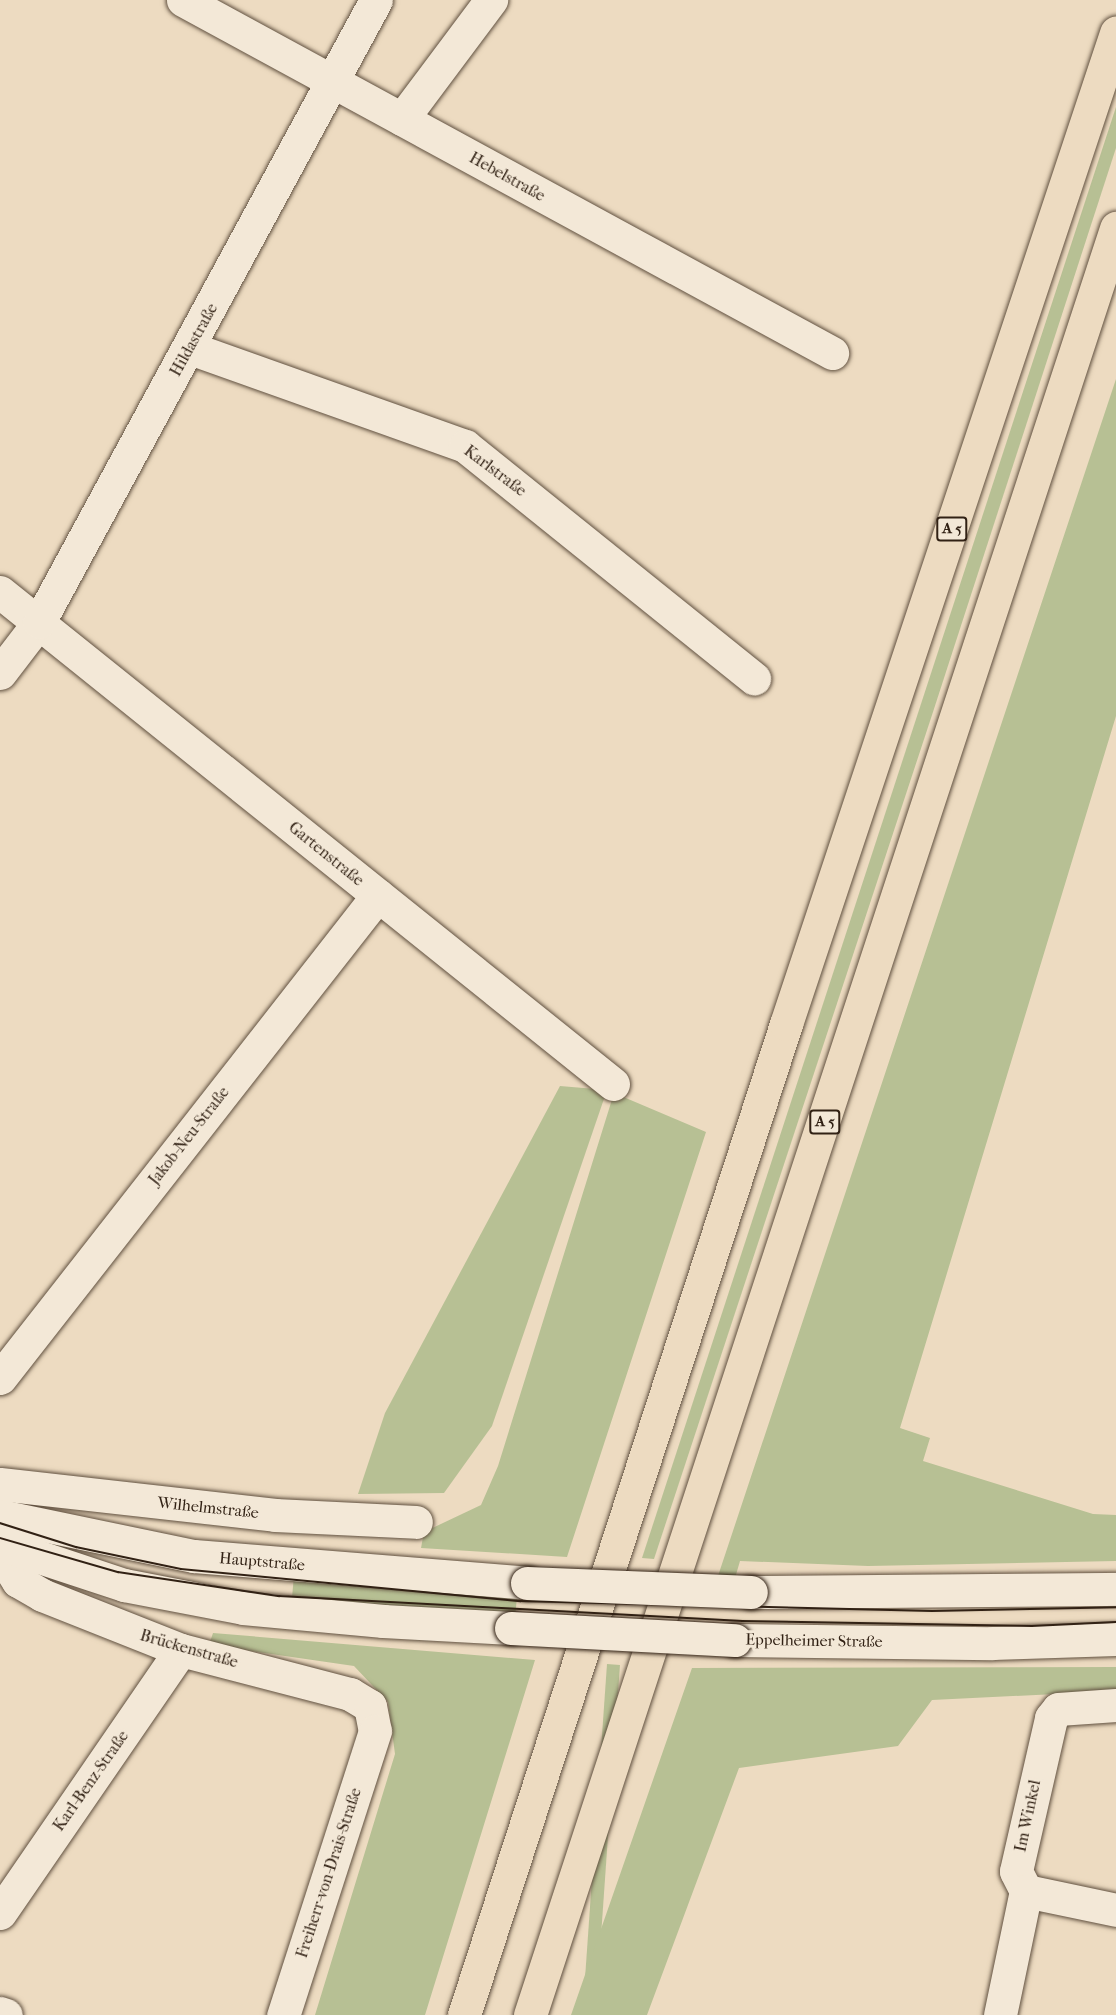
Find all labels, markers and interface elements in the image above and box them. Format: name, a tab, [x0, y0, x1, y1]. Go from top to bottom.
street label: Hebelstraße	[466, 148, 548, 206]
street label: Hildastraße	[166, 300, 222, 380]
street label: Karlstraße	[460, 441, 530, 501]
road number: A 5	[936, 517, 968, 541]
street label: Gartenstraße	[285, 818, 367, 890]
street label: Jakob-Neu-Straße	[145, 1083, 233, 1189]
road number: A 5	[808, 1110, 842, 1134]
street label: Wilhelmstraße	[156, 1493, 260, 1523]
street label: Hauptstraße	[218, 1549, 306, 1575]
street label: Brückenstraße	[138, 1626, 240, 1672]
street label: Eppelheimer Straße	[745, 1630, 883, 1652]
street label: Karl-Benz-Straße	[49, 1727, 133, 1835]
street label: Im Winkel	[1011, 1778, 1045, 1854]
street label: Freiherr-von-Drais-Straße	[292, 1786, 366, 1960]

